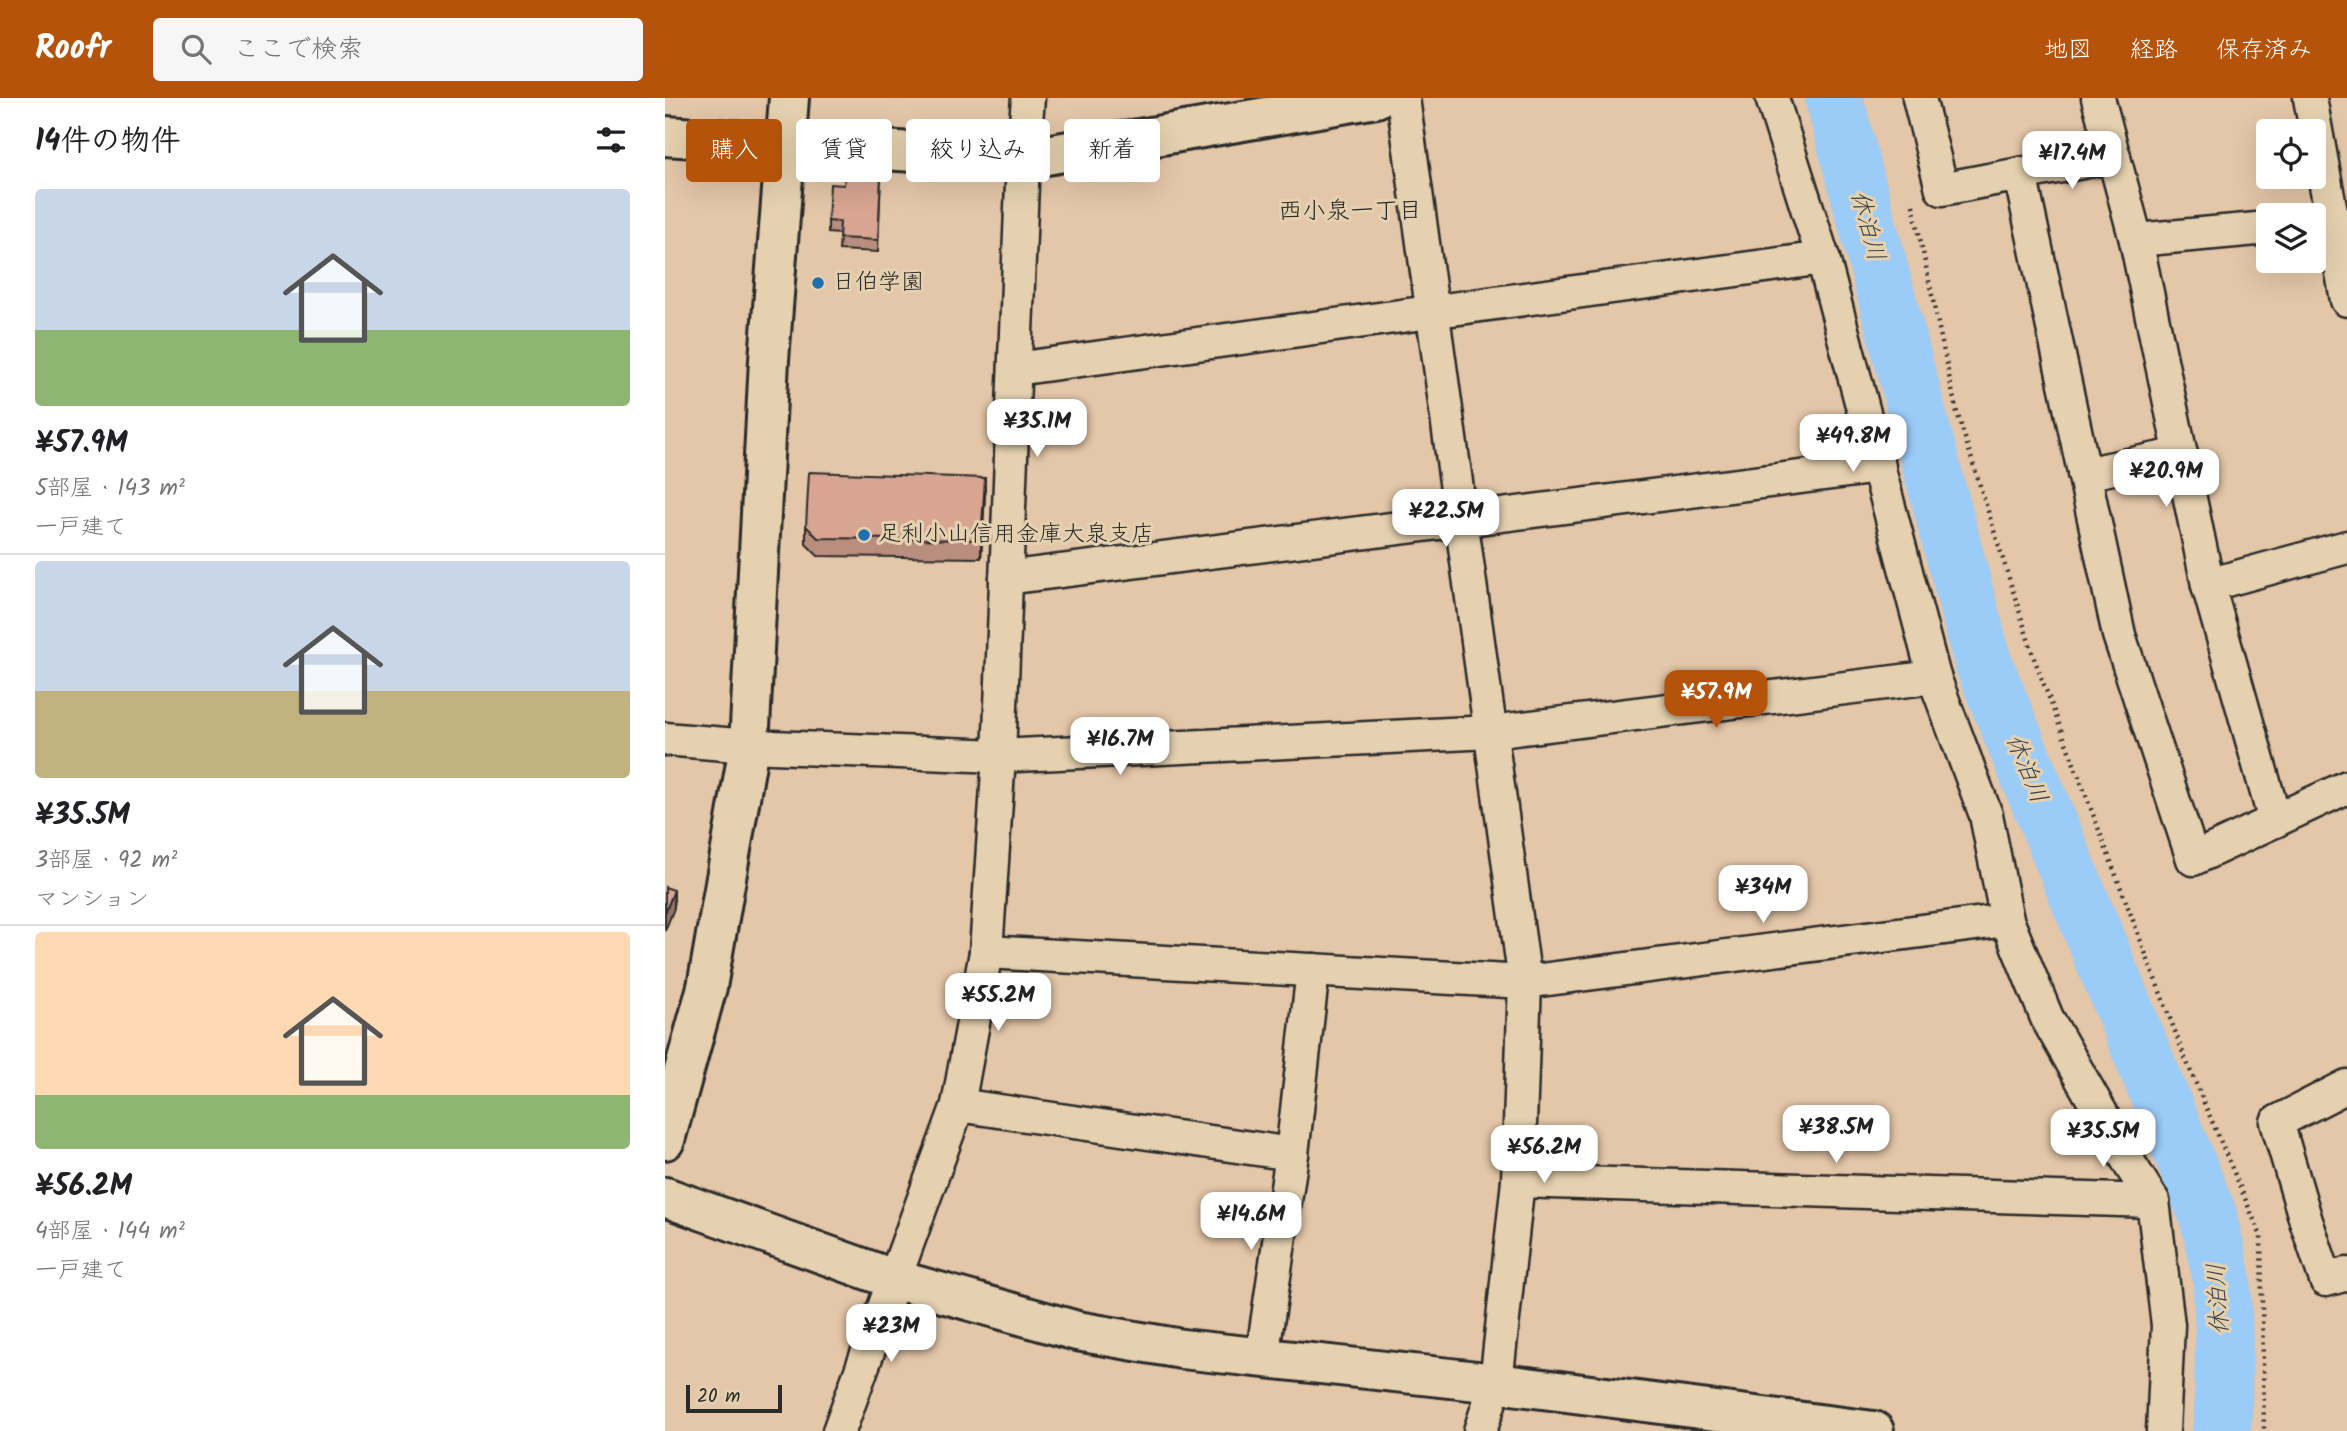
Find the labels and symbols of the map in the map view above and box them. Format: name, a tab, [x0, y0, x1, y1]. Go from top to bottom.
pin: ¥17.4M	[2015, 132, 2129, 191]
water label: 休泊川	[1839, 186, 1895, 266]
district label: 西小泉一丁目	[1278, 192, 1422, 231]
place label: 日伯学園	[832, 265, 924, 301]
marker: 日伯学園	[810, 275, 826, 291]
pin: ¥35.1M	[980, 400, 1094, 459]
pin: ¥49.8M	[1796, 414, 1910, 474]
pin: ¥20.9M	[2109, 450, 2223, 509]
pin: ¥22.5M	[1389, 490, 1503, 549]
place label: 足利小山信用金庫大泉支店	[878, 517, 1154, 553]
marker: 足利小山信用金庫大泉支店	[856, 527, 872, 543]
pin: ¥57.9M	[1659, 670, 1773, 730]
pin: ¥16.7M	[1063, 718, 1177, 777]
water label: 休泊川	[1994, 728, 2058, 810]
pin: ¥34M	[1722, 866, 1804, 925]
pin: ¥55.2M	[941, 974, 1055, 1033]
pin: ¥38.5M	[1779, 1105, 1893, 1165]
pin: ¥35.5M	[2046, 1110, 2160, 1169]
pin: ¥56.2M	[1487, 1126, 1601, 1185]
pin: ¥14.6M	[1194, 1192, 1308, 1252]
water label: 休泊川	[2198, 1262, 2240, 1336]
pin: ¥23M	[850, 1304, 932, 1364]
scale bar	[686, 1382, 782, 1414]

